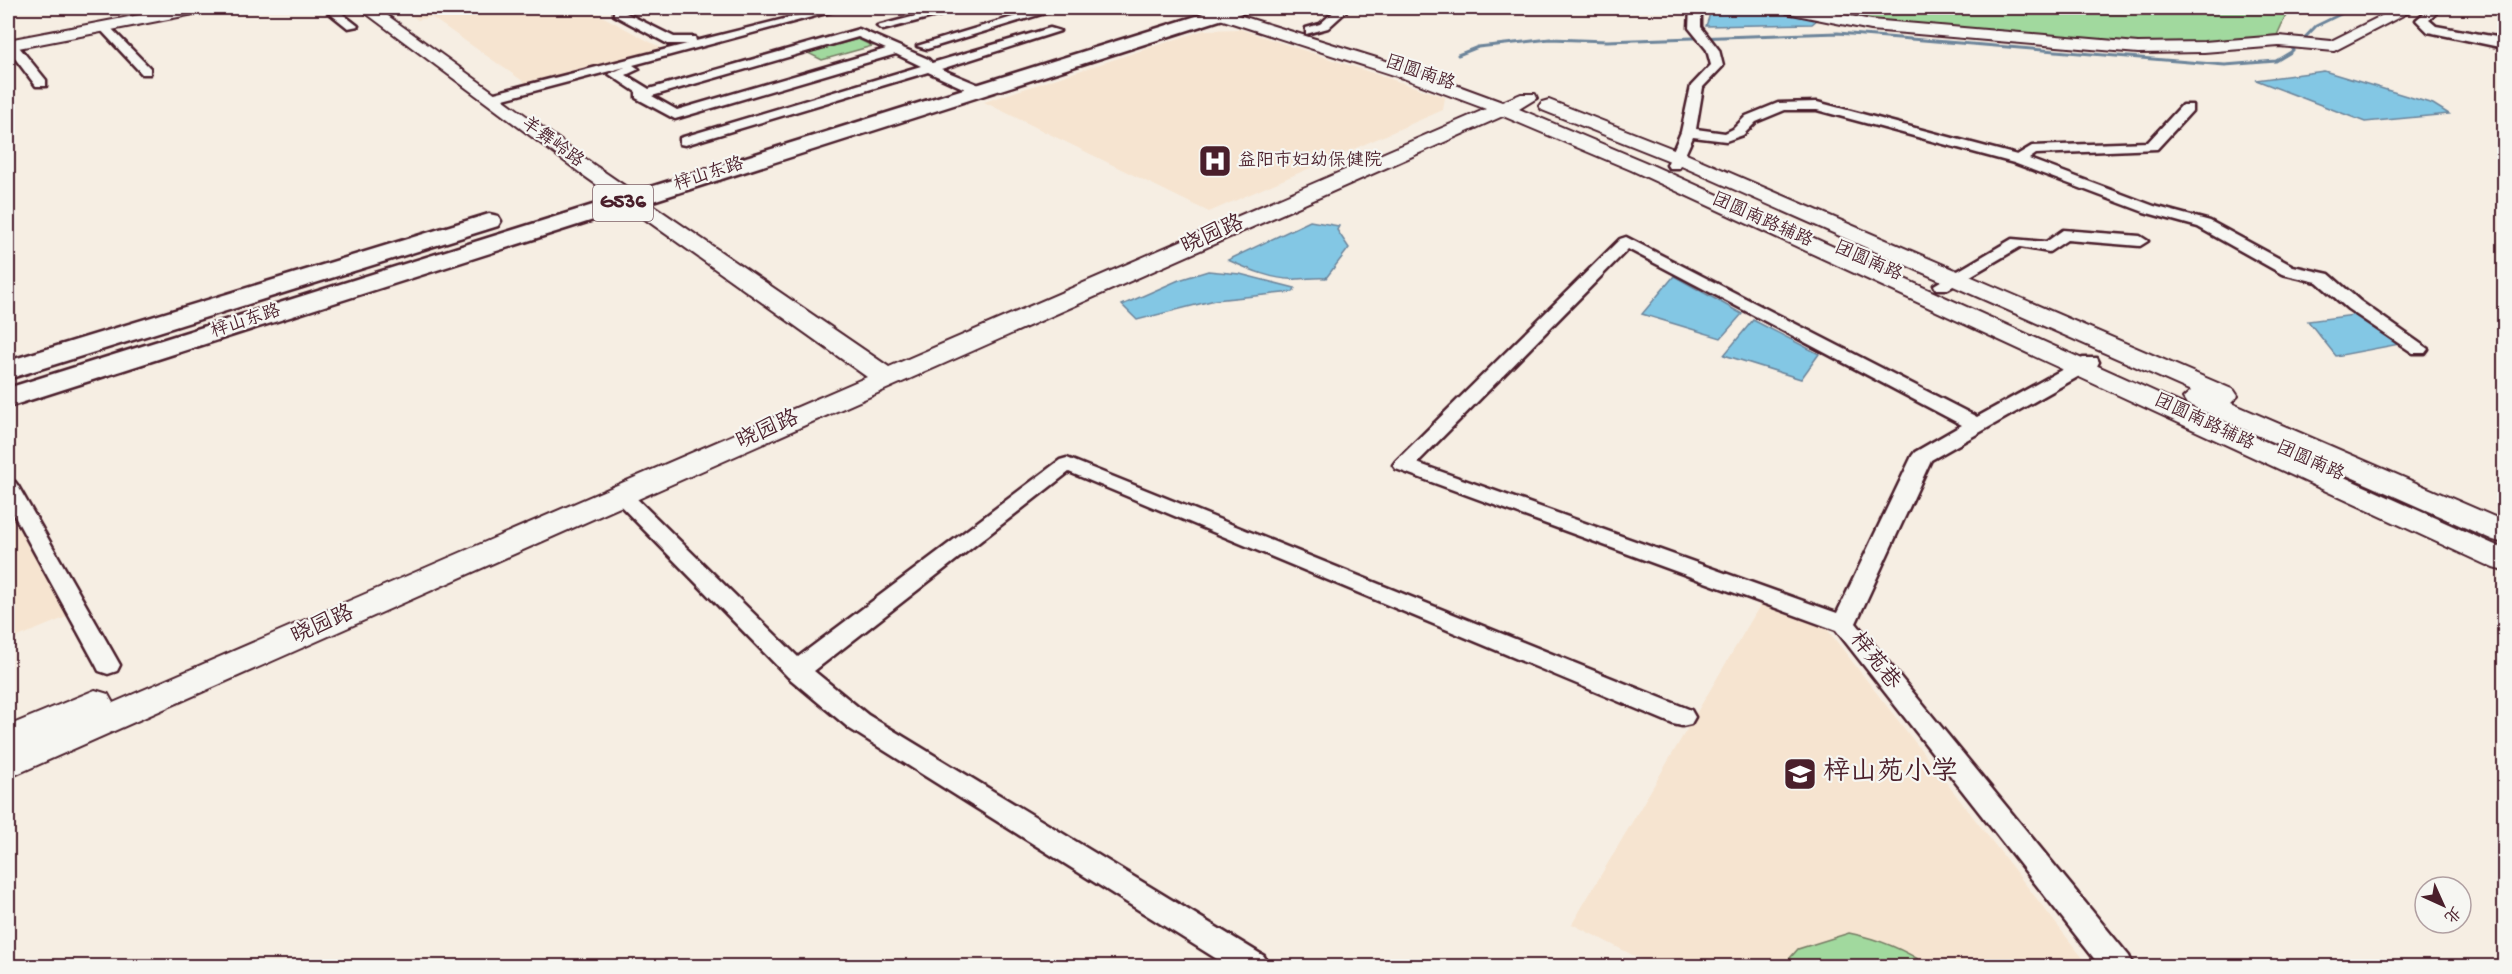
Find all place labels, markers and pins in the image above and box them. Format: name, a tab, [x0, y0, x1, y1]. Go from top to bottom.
hospital icon: 益阳市妇幼保健院	[1197, 143, 1233, 179]
place label: 益阳市妇幼保健院	[1238, 150, 1382, 172]
school or university icon: 梓山苑小学	[1782, 756, 1818, 792]
place label: 梓山苑小学	[1823, 757, 1958, 790]

